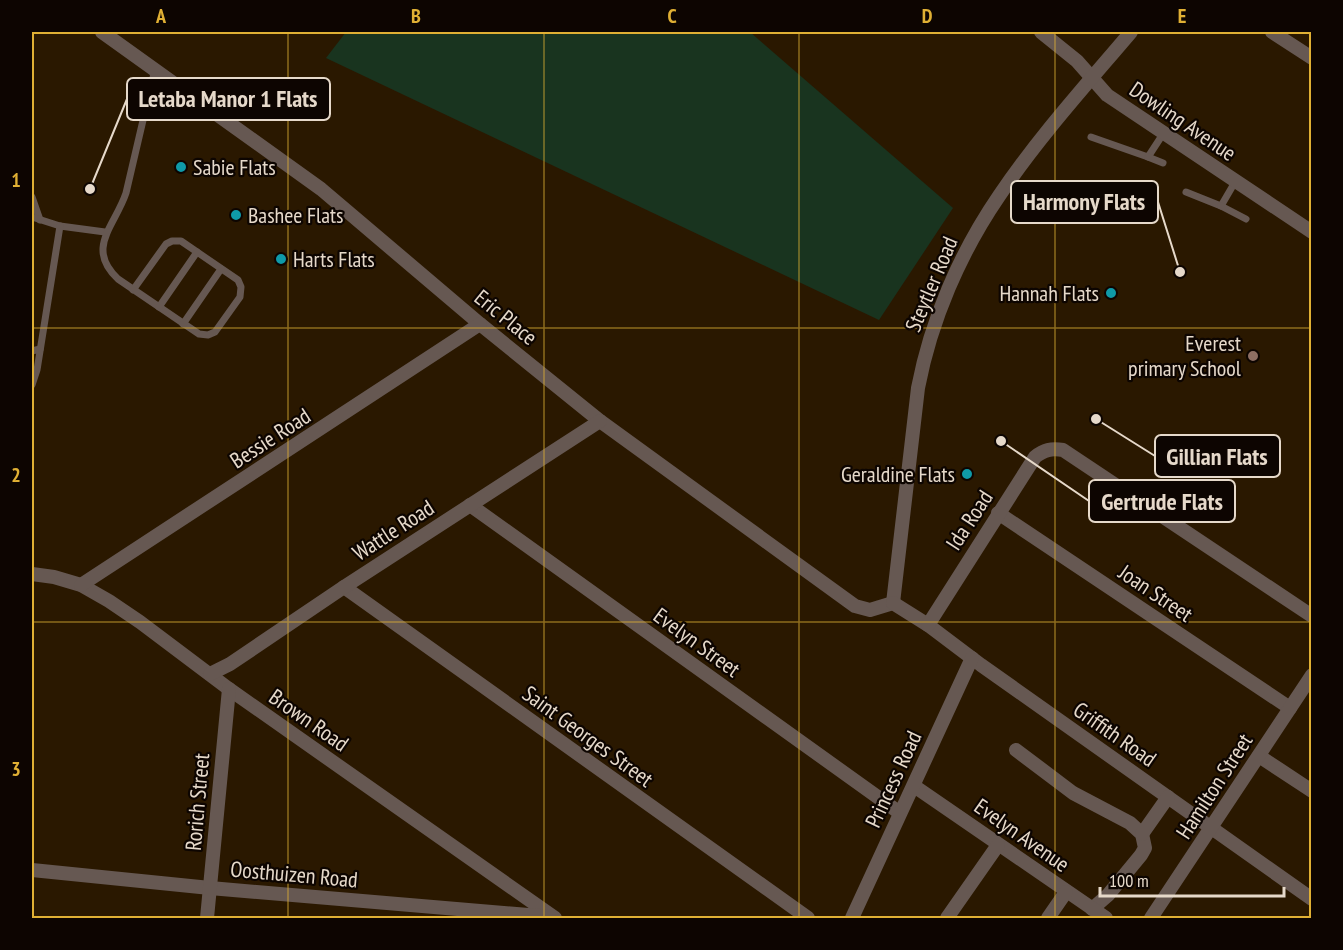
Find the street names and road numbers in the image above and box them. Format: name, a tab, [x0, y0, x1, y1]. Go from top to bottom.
street label: Dowling Avenue	[1124, 75, 1242, 167]
street label: Steytler Road	[898, 232, 964, 336]
street label: Eric Place	[469, 283, 543, 351]
street label: Bessie Road	[224, 402, 316, 474]
street label: Ida Road	[939, 485, 999, 555]
street label: Wattle Road	[347, 493, 439, 567]
street label: Joan Street	[1113, 557, 1198, 628]
street label: Evelyn Street	[648, 601, 746, 683]
street label: Saint Georges Street	[517, 679, 659, 793]
street label: Brown Road	[264, 683, 354, 757]
street label: Griffith Road	[1068, 695, 1162, 773]
street label: Princess Road	[858, 726, 928, 832]
street label: Hamilton Street	[1170, 728, 1258, 844]
street label: Rorich Street	[179, 752, 215, 852]
street label: Evelyn Avenue	[969, 792, 1075, 878]
street label: Oosthuizen Road	[229, 854, 359, 894]

